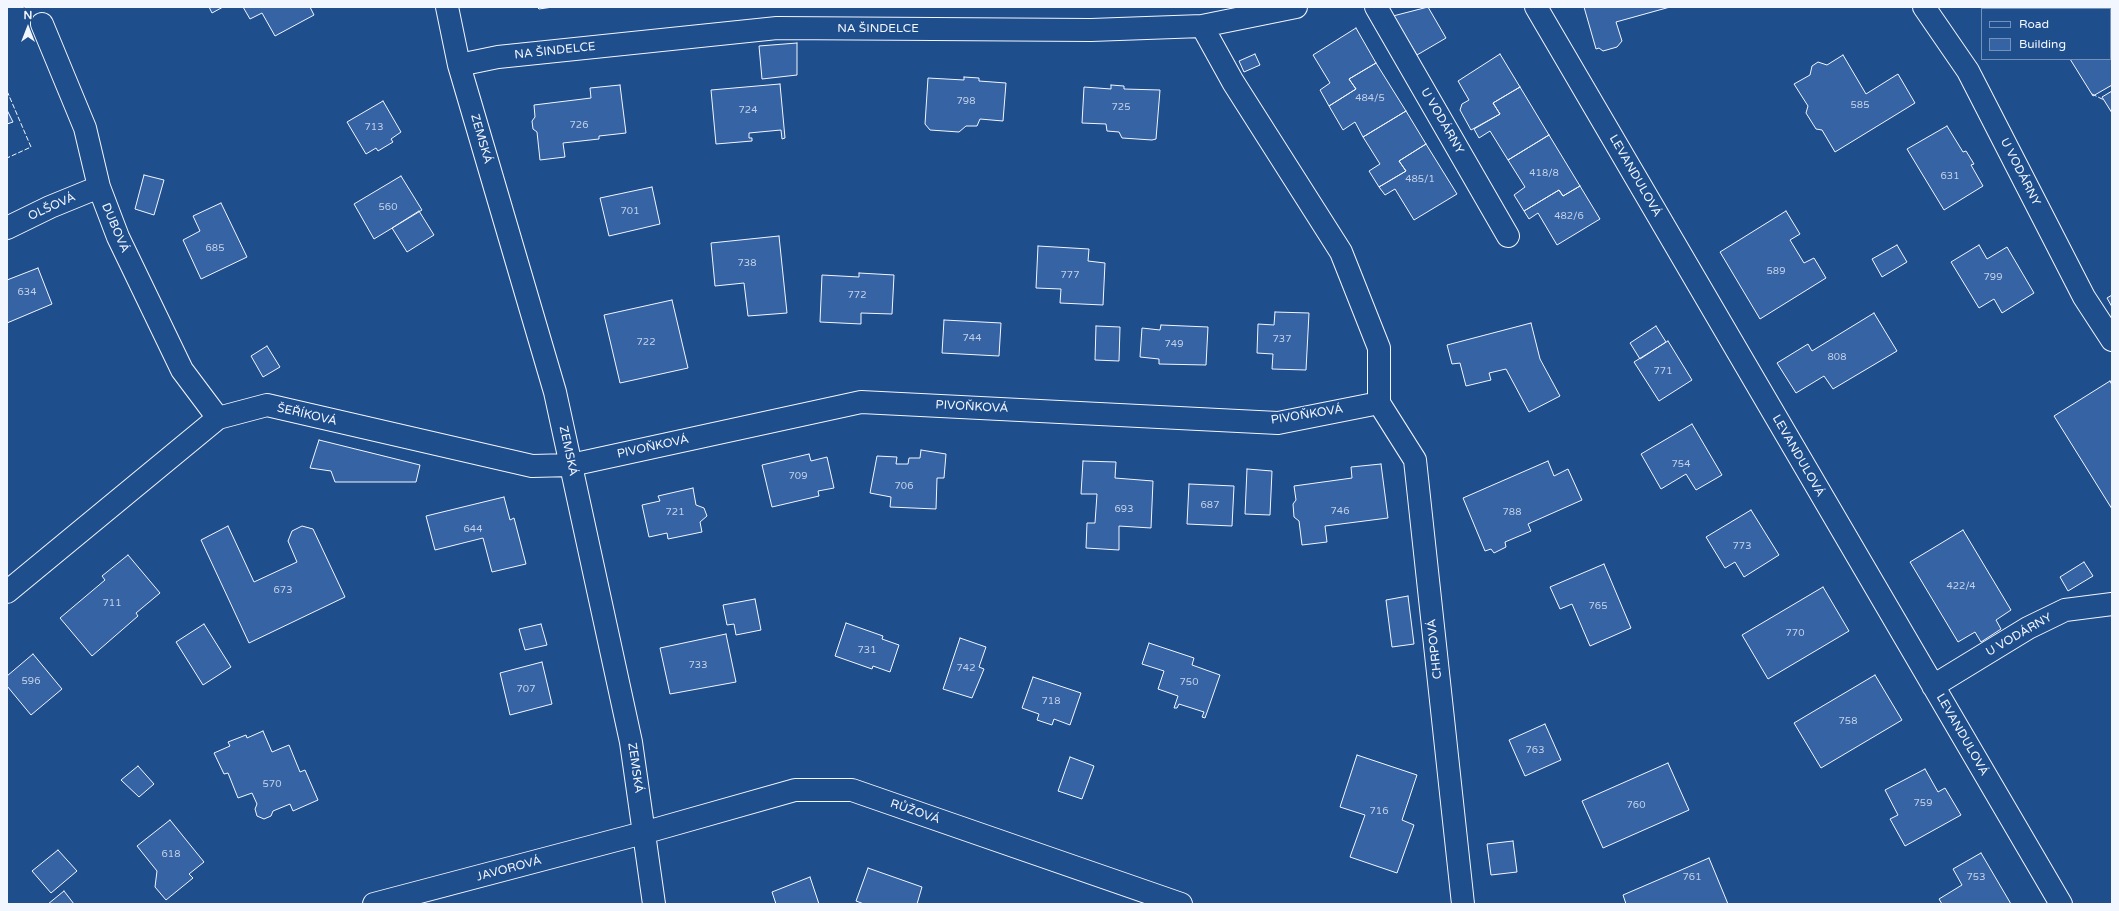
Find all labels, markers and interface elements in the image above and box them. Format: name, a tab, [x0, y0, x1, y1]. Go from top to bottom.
north arrow	[8, 8, 48, 48]
legend	[1981, 8, 2111, 60]
text: N	[24, 9, 32, 22]
text: Road	[2019, 17, 2049, 31]
street label: NA ŠINDELCE	[837, 22, 919, 36]
text: Building	[2019, 37, 2066, 51]
street label: NA ŠINDELCE	[514, 40, 596, 62]
street label: U VODÁRNY	[1417, 85, 1467, 157]
house number: 484/5	[1355, 92, 1385, 104]
house number: 798	[957, 95, 975, 107]
house number: 585	[1851, 99, 1869, 111]
house number: 725	[1112, 101, 1130, 113]
house number: 724	[739, 104, 757, 116]
street label: ZEMSKÁ	[467, 112, 495, 166]
house number: 726	[570, 119, 588, 131]
house number: 713	[365, 121, 383, 133]
street label: LEVANDULOVÁ	[1606, 132, 1664, 220]
street label: U VODÁRNY	[1997, 136, 2043, 208]
house number: 418/8	[1529, 167, 1559, 179]
house number: 631	[1941, 170, 1959, 182]
house number: 485/1	[1405, 173, 1435, 185]
street label: OLŠOVÁ	[26, 190, 78, 224]
street label: DUBOVÁ	[98, 201, 132, 255]
house number: 560	[379, 201, 397, 213]
house number: 701	[621, 205, 639, 217]
house number: 482/6	[1554, 210, 1584, 222]
house number: 685	[206, 242, 224, 254]
house number: 738	[738, 257, 756, 269]
house number: 589	[1767, 265, 1785, 277]
house number: 777	[1061, 269, 1079, 281]
house number: 799	[1984, 271, 2002, 283]
house number: 634	[18, 286, 36, 298]
house number: 772	[848, 289, 866, 301]
house number: 744	[963, 332, 981, 344]
house number: 737	[1273, 333, 1291, 345]
house number: 722	[637, 336, 655, 348]
house number: 749	[1165, 338, 1183, 350]
house number: 808	[1828, 351, 1846, 363]
house number: 771	[1654, 365, 1672, 377]
street label: PIVOŇKOVÁ	[935, 398, 1009, 416]
street label: ŠEŘÍKOVÁ	[276, 401, 338, 429]
street label: PIVOŇKOVÁ	[1270, 402, 1344, 428]
street label: LEVANDULOVÁ	[1769, 412, 1827, 500]
street label: ZEMSKÁ	[556, 425, 580, 477]
street label: PIVOŇKOVÁ	[616, 432, 690, 462]
house number: 754	[1672, 458, 1690, 470]
house number: 709	[789, 470, 807, 482]
house number: 706	[895, 480, 913, 492]
house number: 687	[1201, 499, 1219, 511]
house number: 693	[1115, 503, 1133, 515]
house number: 746	[1331, 505, 1349, 517]
house number: 721	[666, 506, 684, 518]
house number: 788	[1503, 506, 1521, 518]
house number: 644	[464, 523, 482, 535]
house number: 773	[1733, 540, 1751, 552]
house number: 422/4	[1947, 580, 1975, 592]
house number: 673	[274, 584, 292, 596]
house number: 711	[103, 597, 121, 609]
house number: 765	[1589, 600, 1607, 612]
street label: U VODÁRNY	[1983, 610, 2055, 660]
street label: CHRPOVÁ	[1425, 618, 1445, 680]
house number: 770	[1786, 627, 1804, 639]
house number: 731	[858, 644, 876, 656]
house number: 733	[689, 659, 707, 671]
house number: 742	[957, 662, 975, 674]
house number: 596	[22, 675, 40, 687]
house number: 750	[1180, 676, 1198, 688]
house number: 707	[517, 683, 535, 695]
street label: LEVANDULOVÁ	[1933, 691, 1991, 779]
house number: 718	[1042, 695, 1060, 707]
house number: 758	[1839, 715, 1857, 727]
street label: ZEMSKÁ	[624, 742, 646, 794]
house number: 763	[1526, 744, 1544, 756]
house number: 570	[263, 778, 281, 790]
street label: RŮŽOVÁ	[888, 797, 942, 827]
house number: 759	[1914, 797, 1932, 809]
house number: 760	[1627, 799, 1645, 811]
house number: 716	[1370, 805, 1388, 817]
house number: 618	[162, 848, 180, 860]
street label: JAVOROVÁ	[475, 853, 543, 885]
house number: 761	[1683, 871, 1701, 883]
house number: 753	[1967, 871, 1985, 883]

